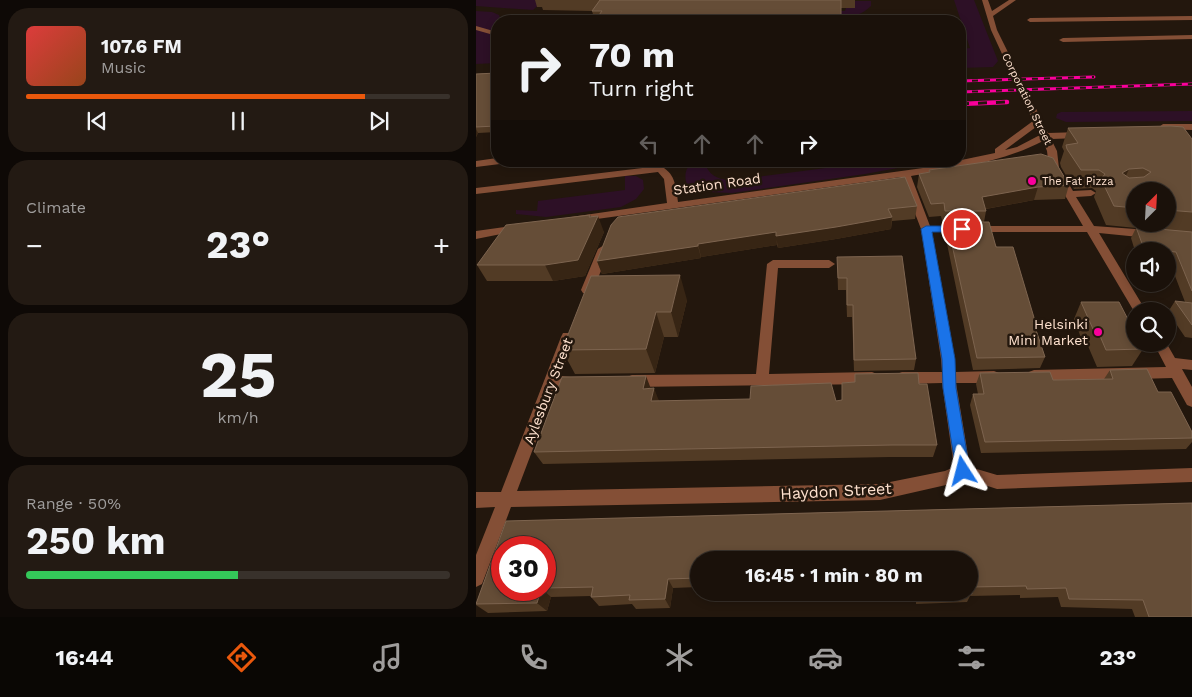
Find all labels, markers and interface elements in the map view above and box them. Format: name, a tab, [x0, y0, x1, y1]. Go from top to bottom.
text: 70 m	[589, 34, 675, 76]
text: 107.6 FM	[101, 35, 182, 58]
icon: right	[506, 35, 571, 100]
street label: Corporation Street	[999, 51, 1055, 147]
text: Music	[101, 58, 146, 77]
text: Turn right	[589, 76, 694, 101]
icon: previous	[83, 107, 111, 135]
icon: pause	[224, 107, 252, 135]
icon: next	[365, 107, 393, 135]
icon: left	[635, 130, 663, 158]
icon: ahead	[688, 130, 716, 158]
icon: ahead	[741, 130, 769, 158]
icon: right	[794, 130, 822, 158]
street label: Station Road	[672, 170, 762, 198]
marker: The Fat Pizza	[1026, 175, 1038, 187]
place label: The Fat Pizza	[1042, 175, 1113, 188]
north arrow	[1126, 182, 1176, 232]
map controls	[1126, 182, 1176, 352]
text: Climate	[26, 198, 86, 217]
pin	[941, 208, 983, 250]
icon: arrive	[948, 215, 976, 243]
text: 23°	[206, 223, 270, 267]
text: −	[26, 229, 43, 262]
text: +	[433, 229, 450, 262]
button: sound	[1126, 242, 1176, 292]
button: search	[1126, 302, 1176, 352]
place label: Helsinki Mini Market	[1008, 316, 1088, 348]
marker: Helsinki Mini Market	[1092, 326, 1104, 338]
street label: Aylesbury Street	[520, 336, 576, 446]
text: 25	[200, 337, 276, 413]
text: km/h	[217, 408, 259, 427]
position arrow	[936, 444, 988, 496]
street label: Haydon Street	[780, 479, 893, 503]
text: Range · 50%	[26, 494, 121, 513]
text: 250 km	[26, 519, 166, 563]
speed limit sign: 30	[491, 536, 556, 601]
text: 16:45 · 1 min · 80 m	[745, 564, 923, 587]
icon: directions	[224, 640, 259, 675]
icon: music	[370, 640, 405, 675]
icon: phone	[516, 640, 551, 675]
icon: climate	[662, 640, 697, 675]
icon: car	[808, 640, 843, 675]
icon: filters	[954, 640, 989, 675]
text: 16:44	[55, 645, 114, 670]
text: 23°	[1099, 645, 1137, 670]

